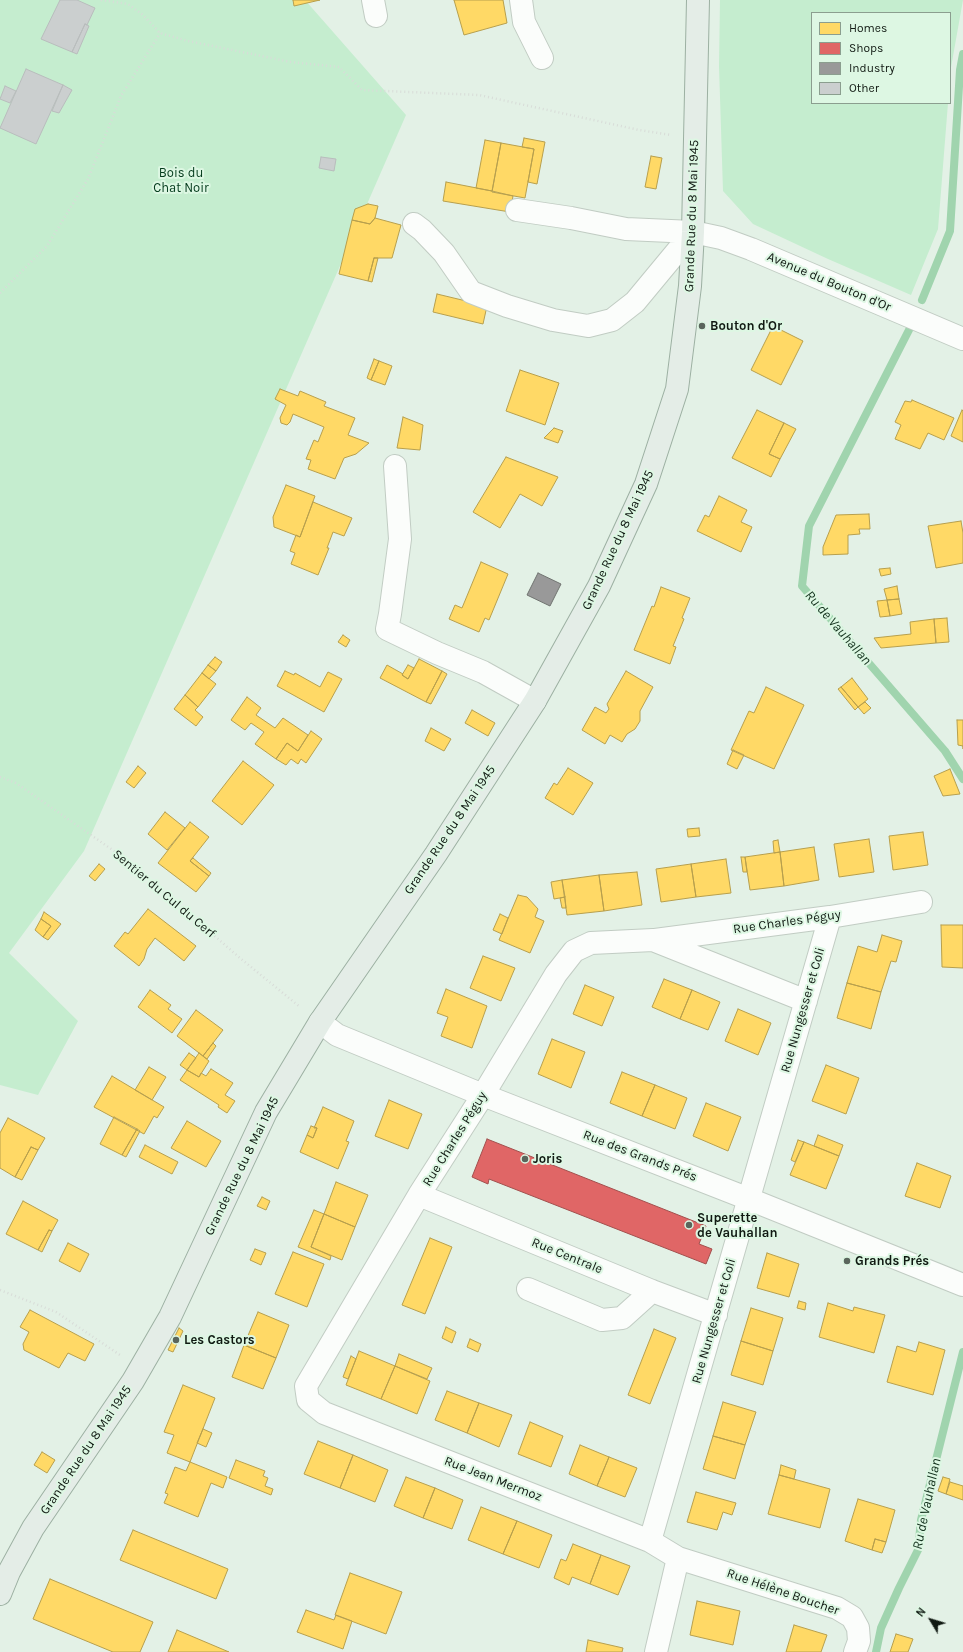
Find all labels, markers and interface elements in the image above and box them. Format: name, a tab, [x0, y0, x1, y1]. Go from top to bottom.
legend	[811, 12, 951, 104]
text: Homes	[849, 21, 887, 35]
text: Shops	[849, 41, 883, 55]
text: Industry	[849, 61, 895, 75]
text: Other	[849, 81, 879, 95]
street label: Grande Rue du 8 Mai 1945	[682, 140, 702, 292]
park label: Bois du Chat Noir	[153, 165, 209, 196]
street label: Avenue du Bouton d'Or	[765, 249, 893, 315]
place label: Bouton d'Or	[710, 318, 782, 334]
marker: Bouton d'Or	[697, 321, 707, 331]
street label: Grande Rue du 8 Mai 1945	[579, 468, 657, 612]
water label: Ru de Vauhallan	[801, 587, 875, 669]
street label: Grande Rue du 8 Mai 1945	[401, 762, 499, 898]
street label: Sentier du Cul du Cerf	[109, 846, 219, 942]
street label: Rue Charles Péguy	[732, 907, 842, 937]
street label: Rue Nungesser et Coli	[778, 946, 828, 1074]
street label: Rue Charles Péguy	[420, 1089, 490, 1189]
street label: Grande Rue du 8 Mai 1945	[202, 1094, 282, 1238]
street label: Rue des Grands Prés	[581, 1127, 699, 1185]
place label: Joris	[533, 1151, 562, 1167]
marker: Joris	[520, 1154, 530, 1164]
place label: Superette de Vauhallan	[697, 1210, 778, 1241]
marker: Superette de Vauhallan	[684, 1220, 694, 1230]
street label: Rue Centrale	[529, 1235, 605, 1277]
place label: Grands Prés	[855, 1253, 929, 1269]
marker: Grands Prés	[842, 1256, 852, 1266]
street label: Rue Nungesser et Coli	[689, 1257, 739, 1385]
place label: Les Castors	[184, 1332, 255, 1348]
marker: Les Castors	[171, 1335, 181, 1345]
street label: Grande Rue du 8 Mai 1945	[37, 1382, 135, 1518]
street label: Rue Jean Mermoz	[442, 1453, 544, 1505]
water label: Ru de Vauhallan	[909, 1457, 945, 1551]
street label: Rue Hélène Boucher	[725, 1565, 841, 1619]
north arrow	[911, 1600, 951, 1640]
text: N	[914, 1605, 929, 1619]

